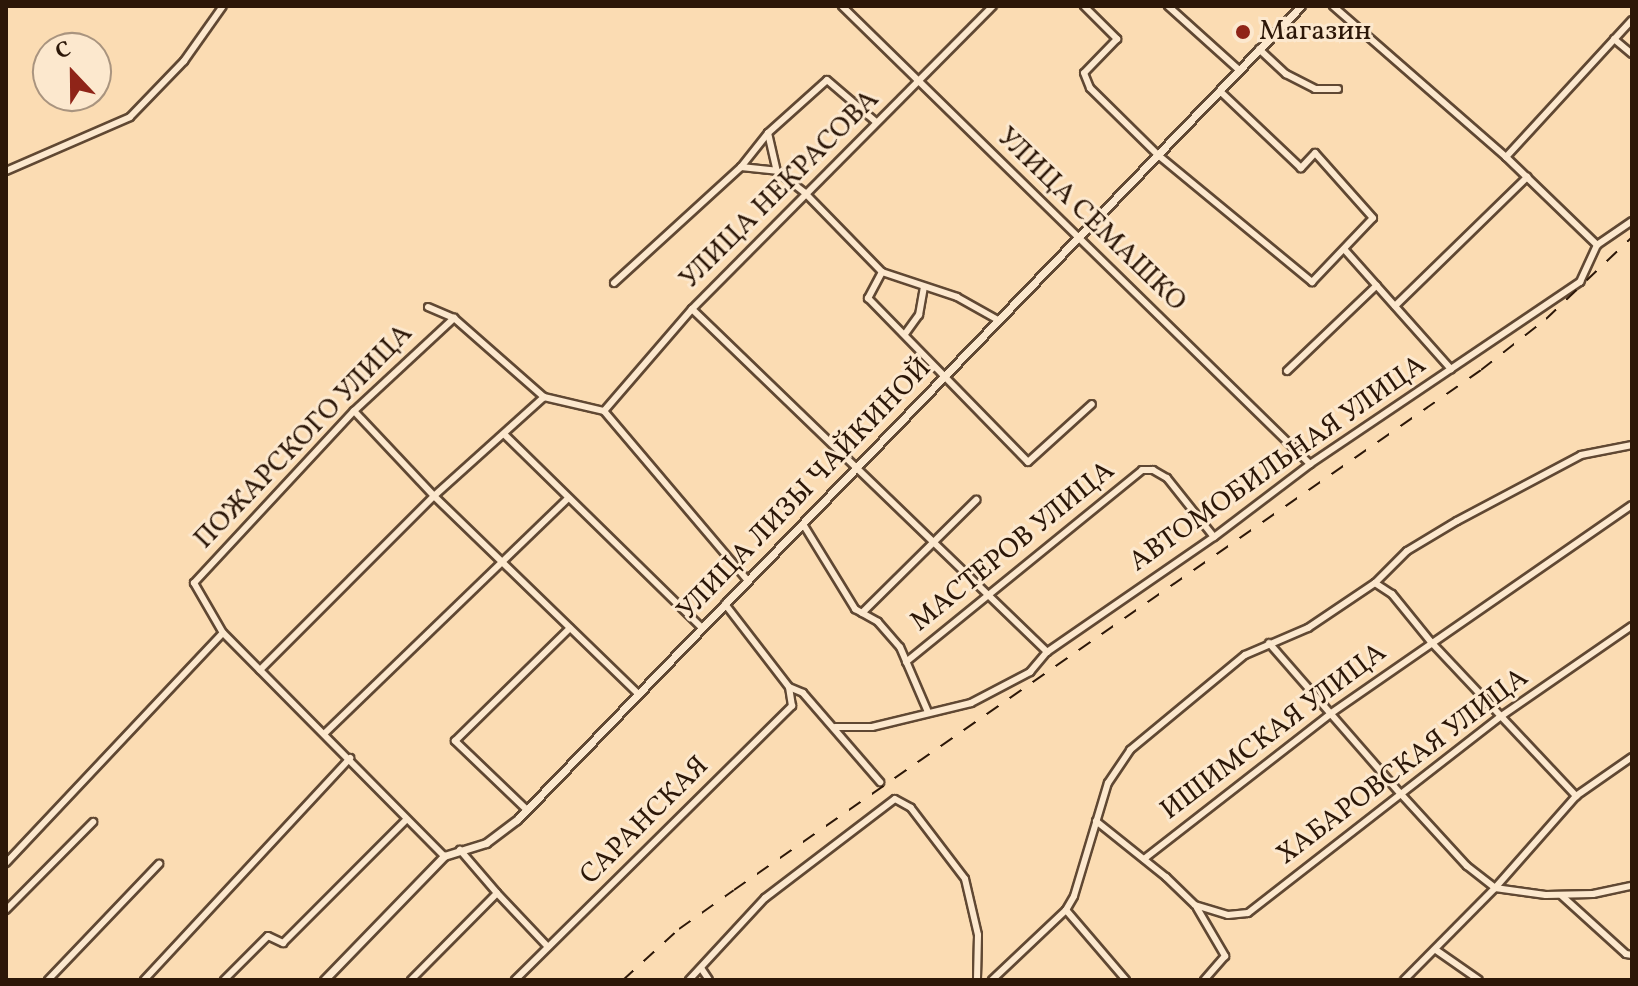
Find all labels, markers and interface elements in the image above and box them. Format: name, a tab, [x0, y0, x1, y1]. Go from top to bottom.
place label: Магазин	[1259, 15, 1371, 49]
marker: Магазин	[1234, 23, 1252, 41]
north arrow	[32, 32, 112, 112]
text: С	[51, 34, 76, 68]
street label: УЛИЦА НЕКРАСОВА	[673, 83, 887, 297]
street label: УЛИЦА СЕМАШКО	[989, 121, 1193, 319]
street label: ПОЖАРСКОГО УЛИЦА	[188, 318, 420, 556]
street label: АВТОМОБИЛЬНАЯ УЛИЦА	[1123, 348, 1433, 580]
street label: УЛИЦА ЛИЗЫ ЧАЙКИНОЙ	[671, 352, 939, 628]
street label: МАСТЕРОВ УЛИЦА	[904, 454, 1122, 640]
street label: ИШИМСКАЯ УЛИЦА	[1154, 636, 1394, 828]
street label: ХАБАРОВСКАЯ УЛИЦА	[1271, 661, 1535, 873]
street label: САРАНСКАЯ	[574, 750, 716, 892]

